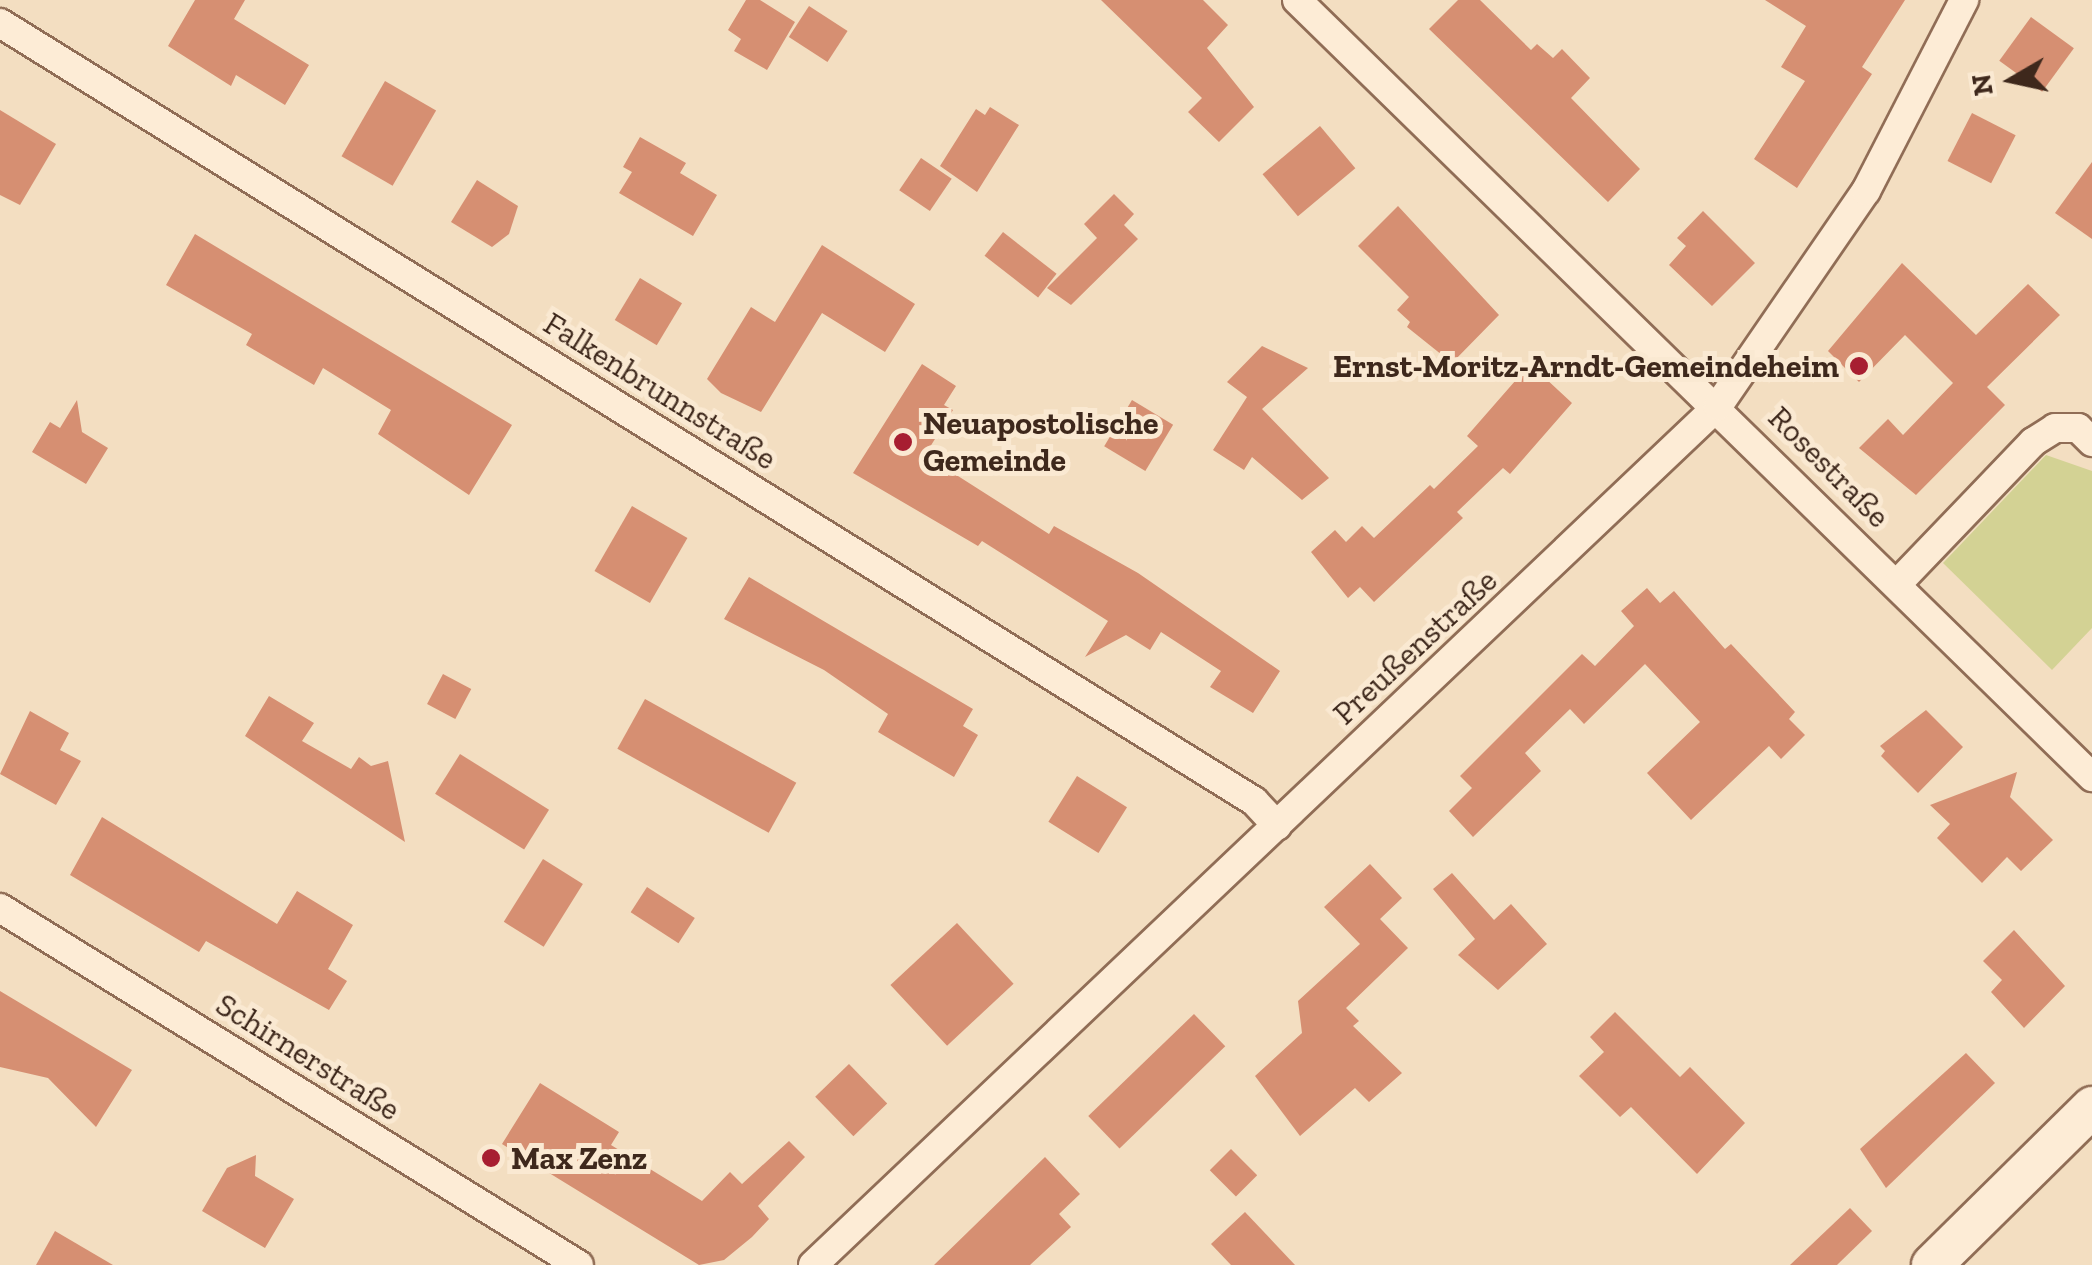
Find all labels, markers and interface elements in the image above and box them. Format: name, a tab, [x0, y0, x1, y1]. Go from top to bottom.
north arrow	[1962, 30, 2062, 130]
text: N	[1964, 72, 2000, 98]
street label: Falkenbrunnstraße	[537, 304, 783, 478]
place label: Ernst-Moritz-Arndt-Gemeindeheim	[1333, 347, 1839, 385]
marker: Ernst-Moritz-Arndt-Gemeindeheim	[1848, 355, 1870, 377]
street label: Rosestraße	[1760, 398, 1898, 536]
place label: Neuapostolische Gemeinde	[923, 405, 1159, 480]
marker: Neuapostolische Gemeinde	[892, 431, 914, 453]
street label: Preußenstraße	[1325, 561, 1505, 733]
street label: Schirnerstraße	[209, 985, 407, 1129]
place label: Max Zenz	[511, 1139, 647, 1177]
marker: Max Zenz	[480, 1147, 502, 1169]

